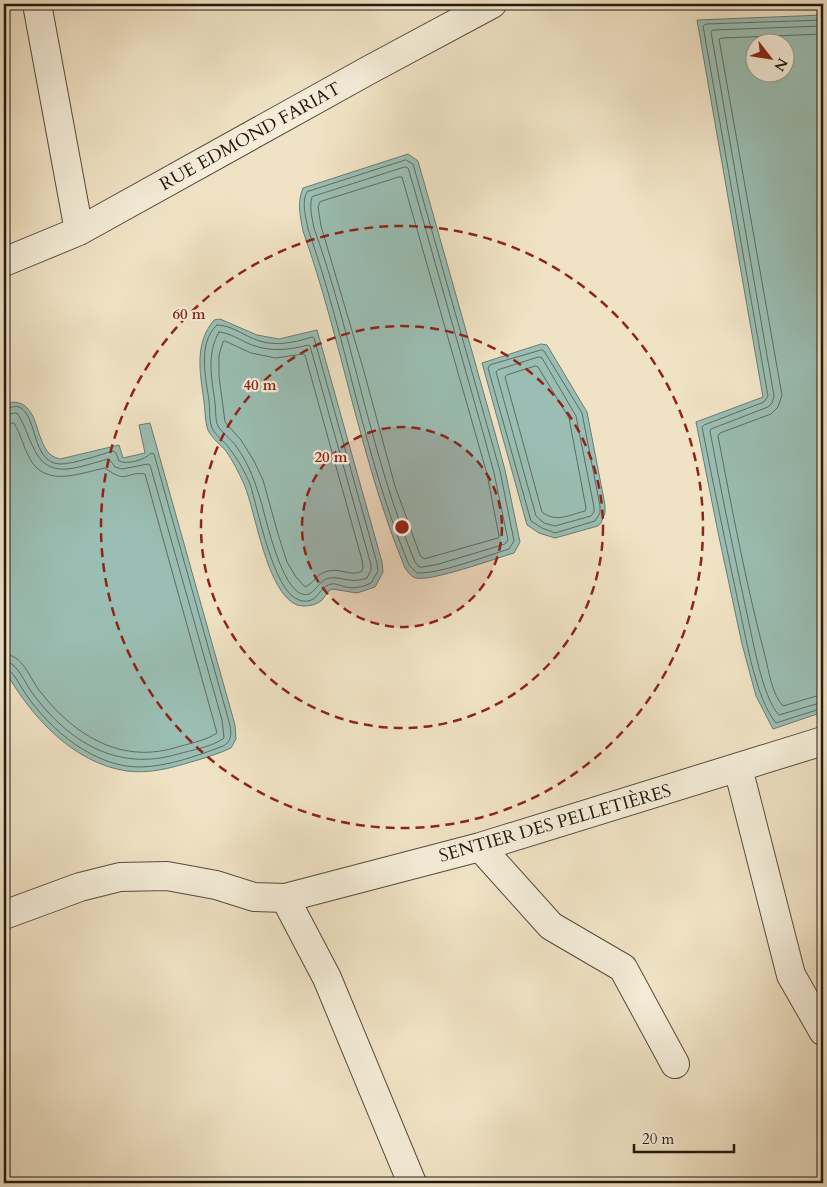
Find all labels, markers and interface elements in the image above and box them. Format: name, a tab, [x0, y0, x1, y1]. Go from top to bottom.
north arrow	[744, 32, 794, 82]
text: N	[769, 54, 792, 75]
street label: RUE EDMOND FARIAT	[155, 76, 345, 197]
text: 60 m	[172, 304, 206, 324]
text: 40 m	[243, 375, 277, 395]
text: 20 m	[314, 447, 348, 467]
centre of rings	[393, 518, 411, 536]
street label: SENTIER DES PELLETIÈRES	[436, 778, 674, 869]
scale bar	[634, 1122, 734, 1154]
text: 20 m	[642, 1129, 674, 1149]

